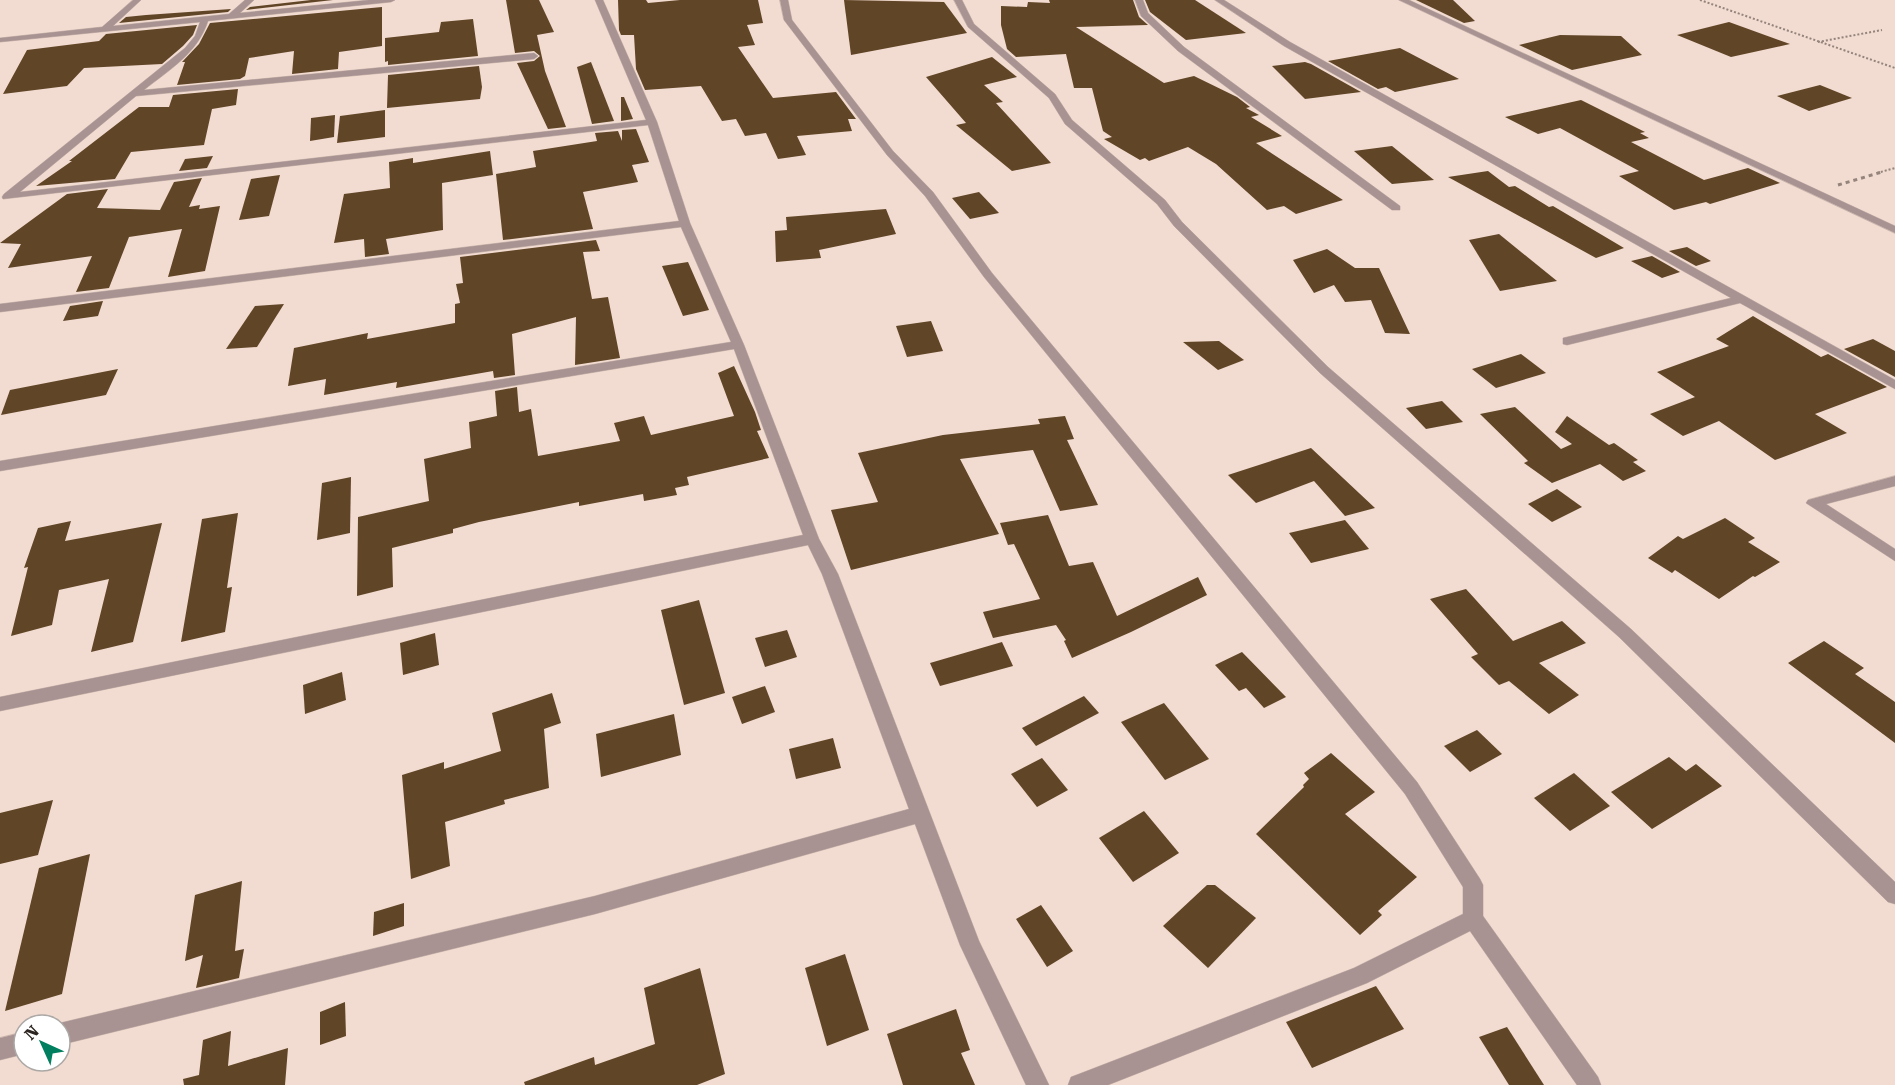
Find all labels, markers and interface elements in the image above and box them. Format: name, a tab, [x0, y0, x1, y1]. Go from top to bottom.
north arrow	[12, 1013, 72, 1073]
text: N	[21, 1022, 43, 1044]

